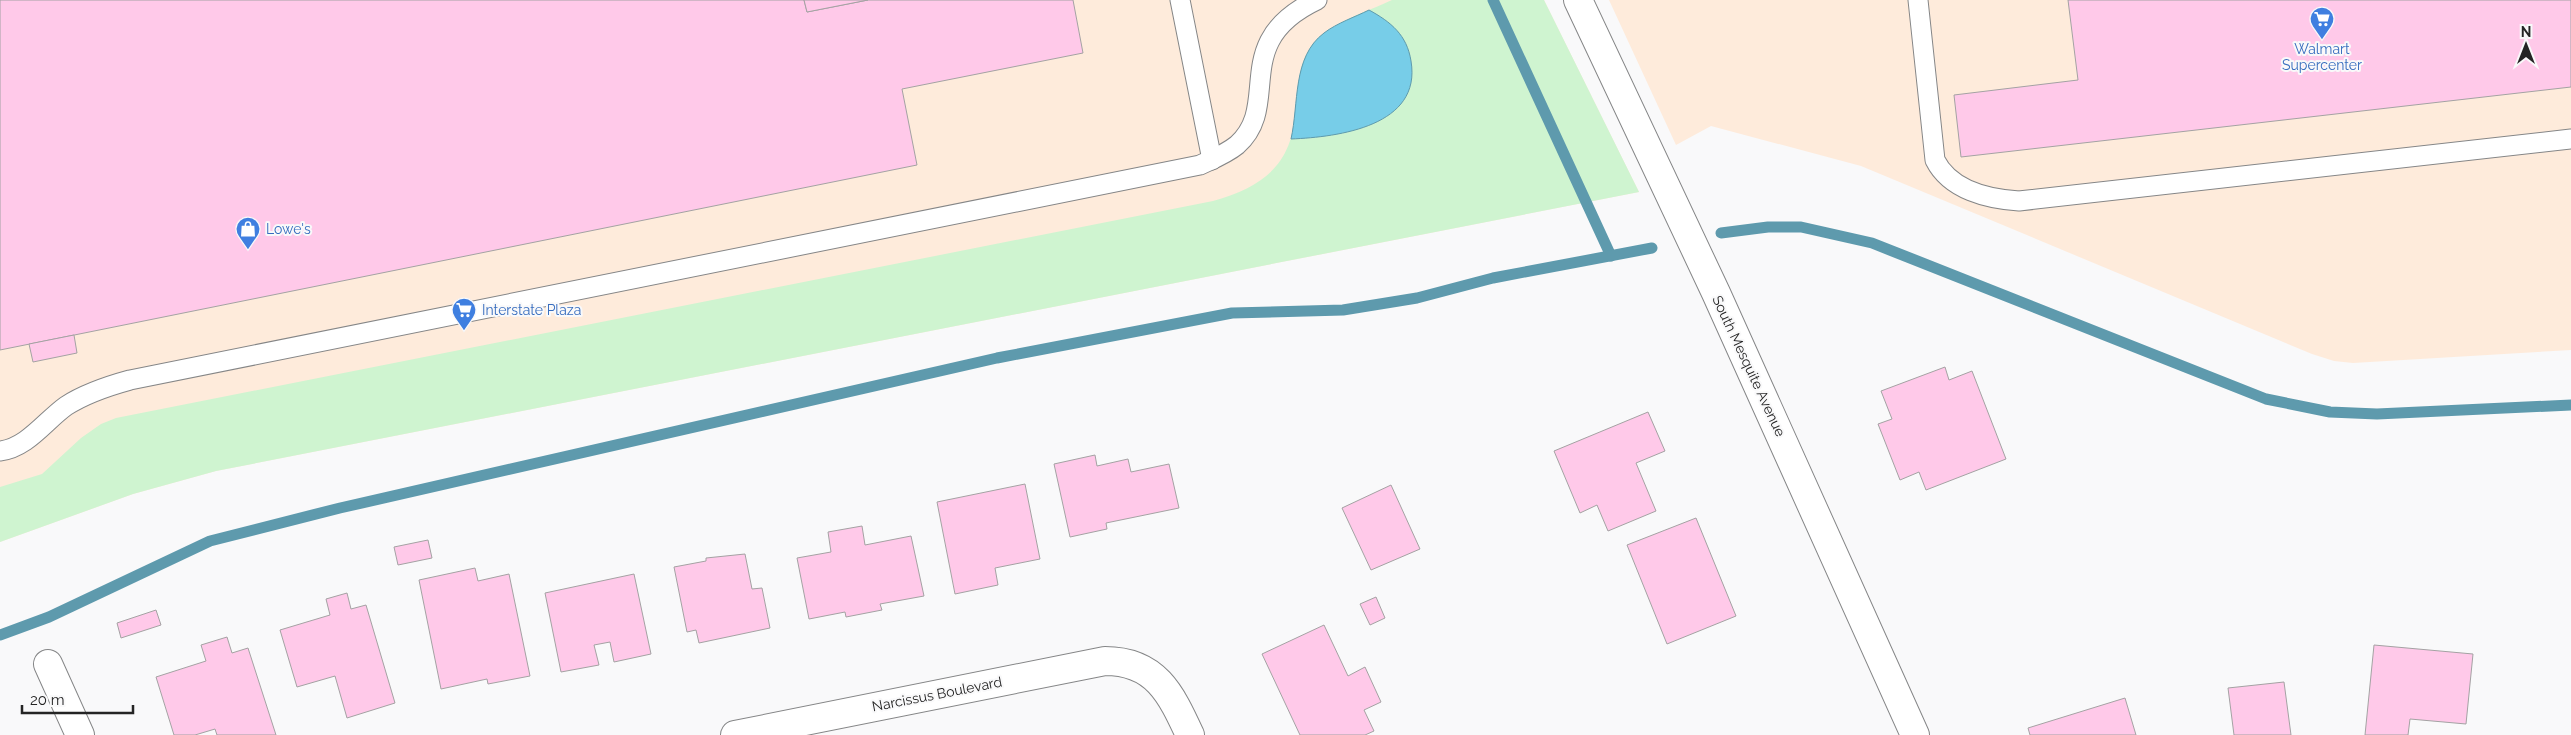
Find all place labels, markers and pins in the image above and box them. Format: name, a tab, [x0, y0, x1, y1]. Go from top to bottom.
supermarket icon: Walmart Supercenter	[2309, 6, 2335, 40]
place label: Walmart Supercenter	[2282, 41, 2362, 73]
shop icon: Lowe's	[235, 216, 261, 250]
place label: Lowe's	[266, 221, 311, 237]
supermarket icon: Interstate Plaza	[451, 297, 477, 331]
place label: Interstate Plaza	[482, 302, 581, 318]

